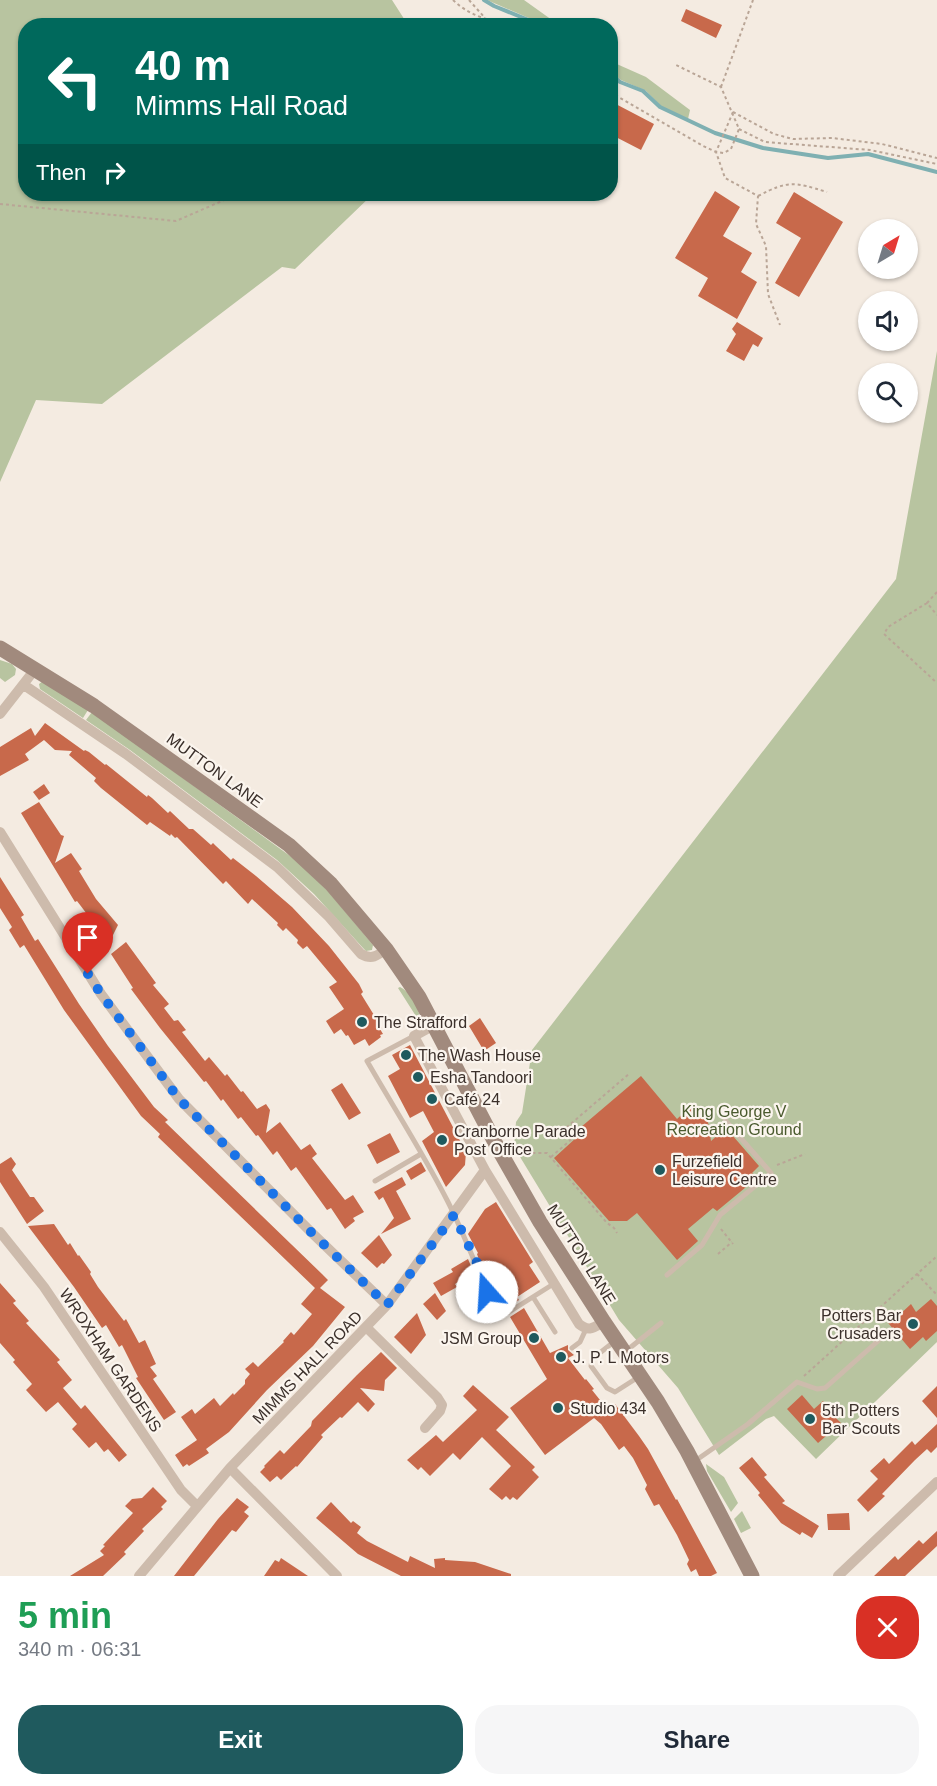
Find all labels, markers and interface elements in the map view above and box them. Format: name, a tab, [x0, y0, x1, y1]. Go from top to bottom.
icon: left	[36, 42, 114, 120]
text: 40 m	[135, 42, 231, 89]
text: Mimms Hall Road	[135, 91, 348, 121]
icon: right	[98, 156, 131, 189]
text: Then	[36, 160, 86, 185]
north arrow	[858, 219, 918, 279]
map controls	[858, 219, 918, 423]
button: sound	[858, 291, 918, 351]
button: search	[858, 363, 918, 423]
street label: MUTTON LANE	[163, 730, 266, 811]
pin	[62, 912, 113, 974]
icon: arrive	[71, 921, 104, 954]
place label: The Strafford	[374, 1014, 467, 1031]
marker: The Strafford	[355, 1015, 369, 1029]
place label: The Wash House	[418, 1047, 541, 1064]
marker: The Wash House	[399, 1048, 413, 1062]
place label: Esha Tandoori	[430, 1069, 532, 1086]
marker: Esha Tandoori	[411, 1070, 425, 1084]
place label: Café 24	[444, 1091, 500, 1108]
marker: Café 24	[425, 1092, 439, 1106]
park label: King George V Recreation Ground	[666, 1103, 802, 1138]
place label: Cranborne Parade Post Office	[454, 1123, 586, 1158]
marker: Cranborne Parade Post Office	[435, 1133, 449, 1147]
place label: Furzefield Leisure Centre	[672, 1153, 777, 1188]
marker: Furzefield Leisure Centre	[653, 1163, 667, 1177]
street label: MUTTON LANE	[544, 1201, 619, 1307]
position arrow	[455, 1260, 519, 1324]
street label: WROXHAM GARDENS	[56, 1286, 165, 1435]
place label: Potters Bar Crusaders	[821, 1307, 902, 1342]
street label: MIMMS HALL ROAD	[249, 1308, 365, 1427]
marker: Potters Bar Crusaders	[906, 1317, 920, 1331]
place label: JSM Group	[441, 1330, 522, 1347]
marker: JSM Group	[527, 1331, 541, 1345]
place label: J. P. L Motors	[573, 1349, 669, 1366]
marker: J. P. L Motors	[554, 1350, 568, 1364]
place label: Studio 434	[570, 1400, 647, 1417]
marker: Studio 434	[551, 1401, 565, 1415]
place label: 5th Potters Bar Scouts	[822, 1402, 900, 1437]
marker: 5th Potters Bar Scouts	[803, 1412, 817, 1426]
text: 5 min	[18, 1595, 112, 1636]
button: close	[856, 1596, 919, 1659]
text: 340 m · 06:31	[18, 1638, 141, 1660]
button: Exit	[18, 1705, 463, 1774]
button: Share	[475, 1705, 919, 1774]

